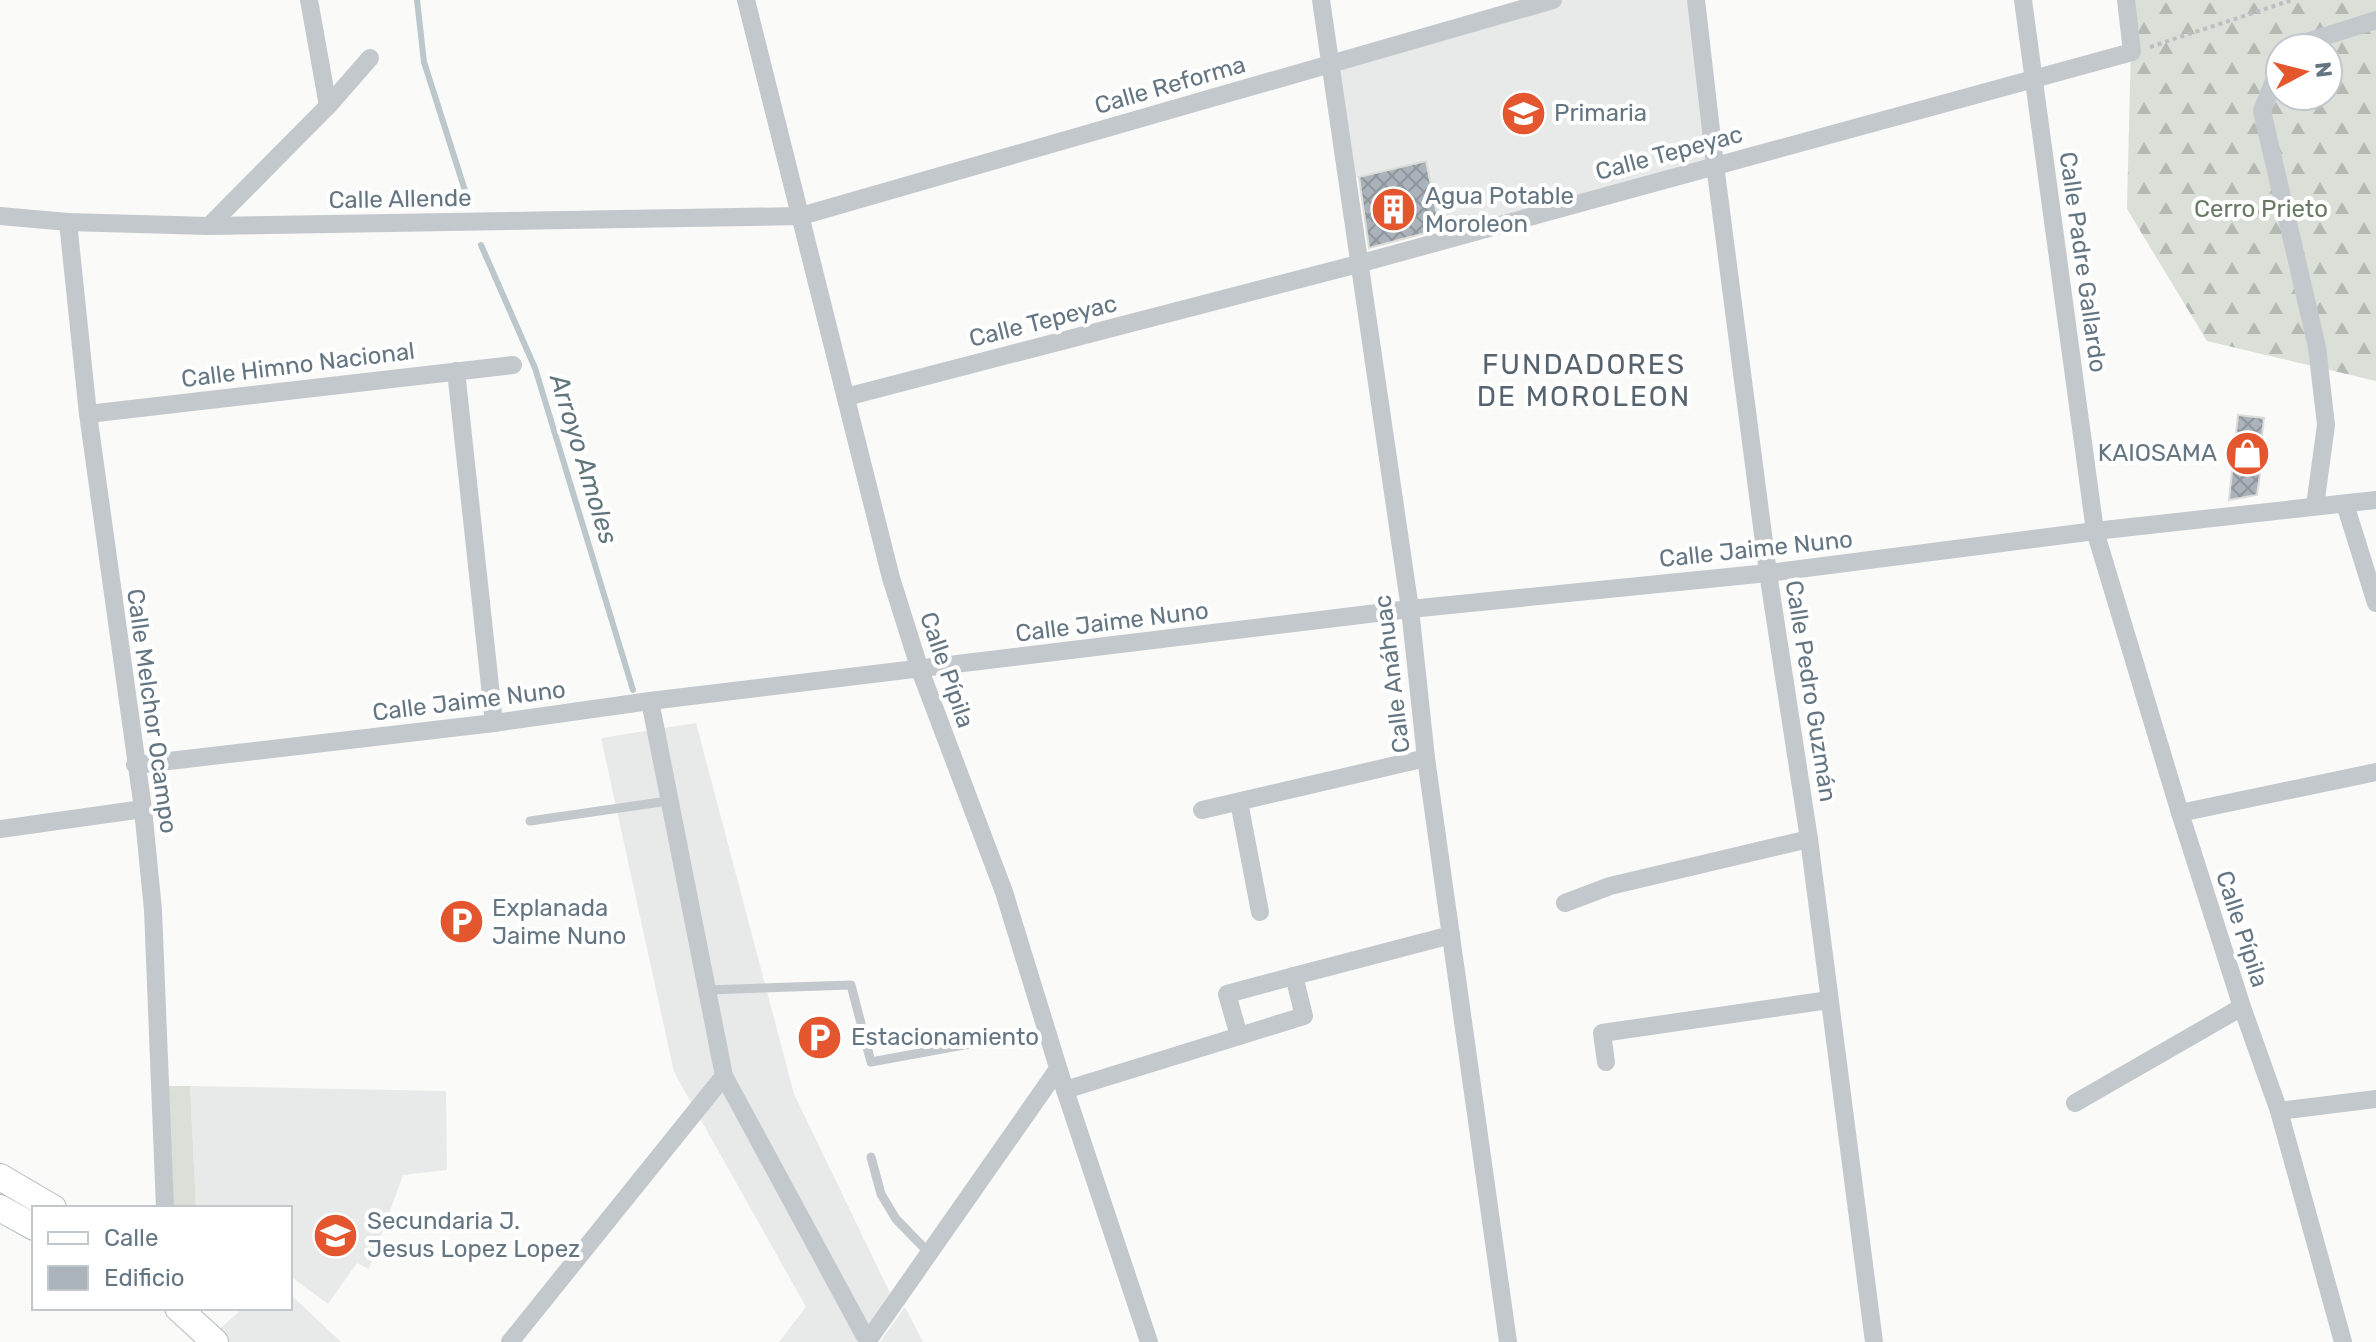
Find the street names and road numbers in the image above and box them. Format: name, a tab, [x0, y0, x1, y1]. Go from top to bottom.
street label: Calle Reforma	[1091, 50, 1249, 120]
street label: Calle Tepeyac	[1592, 120, 1746, 186]
street label: Calle Padre Gallardo	[2054, 150, 2112, 374]
street label: Calle Allende	[328, 184, 472, 214]
street label: Calle Tepeyac	[966, 289, 1120, 353]
street label: Calle Himno Nacional	[180, 337, 416, 393]
street label: Calle Jaime Nuno	[1658, 525, 1854, 573]
street label: Calle Pedro Guzmán	[1780, 578, 1842, 804]
street label: Calle Melchor Ocampo	[121, 587, 183, 835]
street label: Calle Anáhuac	[1368, 593, 1416, 755]
street label: Calle Jaime Nuno	[1014, 596, 1210, 648]
street label: Calle Pípila	[914, 608, 980, 732]
street label: Calle Jaime Nuno	[371, 675, 567, 727]
street label: Calle Pípila	[2210, 867, 2274, 991]

